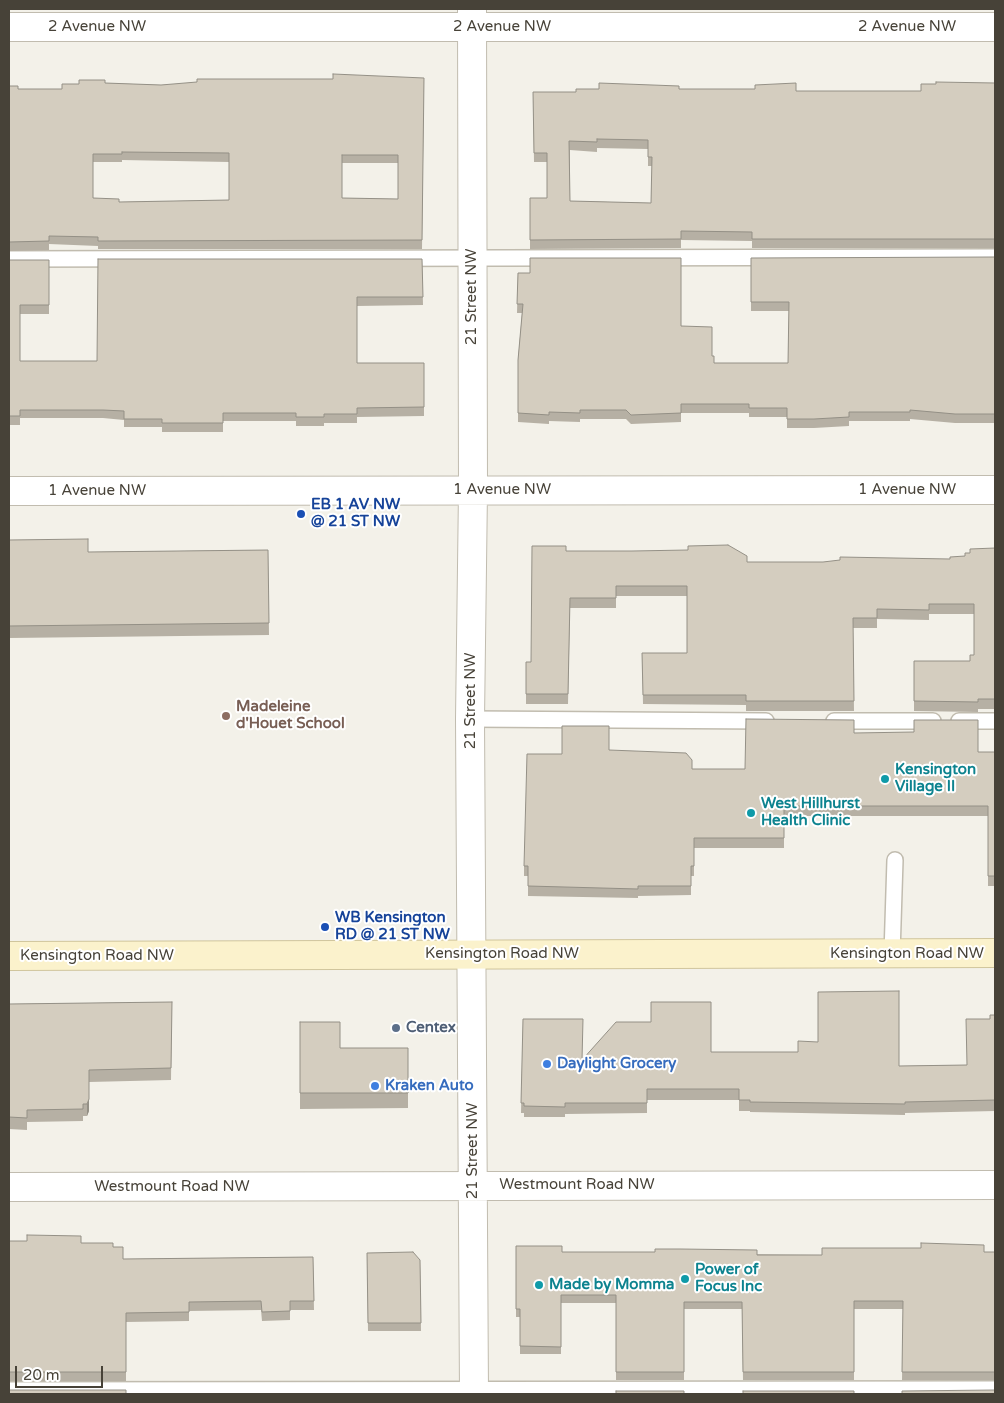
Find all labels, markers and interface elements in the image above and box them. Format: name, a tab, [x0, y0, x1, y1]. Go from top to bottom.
street label: 2 Avenue NW	[48, 18, 146, 36]
street label: 2 Avenue NW	[453, 18, 551, 36]
street label: 2 Avenue NW	[858, 18, 956, 36]
street label: 21 Street NW	[463, 249, 481, 345]
street label: 1 Avenue NW	[453, 481, 551, 499]
street label: 1 Avenue NW	[858, 481, 956, 499]
street label: 1 Avenue NW	[48, 482, 146, 500]
place label: EB 1 AV NW @ 21 ST NW	[311, 496, 400, 531]
marker: EB 1 AV NW @ 21 ST NW	[295, 508, 307, 520]
street label: 21 Street NW	[462, 653, 480, 749]
place label: Madeleine d'Houet School	[236, 698, 345, 733]
marker: Madeleine d'Houet School	[220, 710, 232, 722]
place label: Kensington Village II	[895, 761, 976, 796]
marker: Kensington Village II	[879, 773, 891, 785]
place label: West Hillhurst Health Clinic	[761, 795, 860, 830]
marker: West Hillhurst Health Clinic	[745, 807, 757, 819]
place label: WB Kensington RD @ 21 ST NW	[335, 909, 450, 944]
marker: WB Kensington RD @ 21 ST NW	[319, 921, 331, 933]
street label: Kensington Road NW	[425, 945, 579, 963]
street label: Kensington Road NW	[830, 945, 984, 963]
street label: Kensington Road NW	[20, 947, 174, 965]
place label: Centex	[406, 1019, 456, 1037]
marker: Centex	[390, 1022, 402, 1034]
place label: Daylight Grocery	[557, 1055, 676, 1073]
marker: Daylight Grocery	[541, 1058, 553, 1070]
place label: Kraken Auto	[385, 1077, 474, 1095]
marker: Kraken Auto	[369, 1080, 381, 1092]
street label: 21 Street NW	[464, 1103, 482, 1199]
street label: Westmount Road NW	[499, 1176, 655, 1194]
street label: Westmount Road NW	[94, 1178, 250, 1196]
place label: Power of Focus Inc	[695, 1261, 762, 1296]
marker: Power of Focus Inc	[679, 1273, 691, 1285]
place label: Made by Momma	[549, 1276, 674, 1294]
marker: Made by Momma	[533, 1279, 545, 1291]
scale bar	[18, 1356, 105, 1388]
text: 20 m	[23, 1366, 60, 1384]

